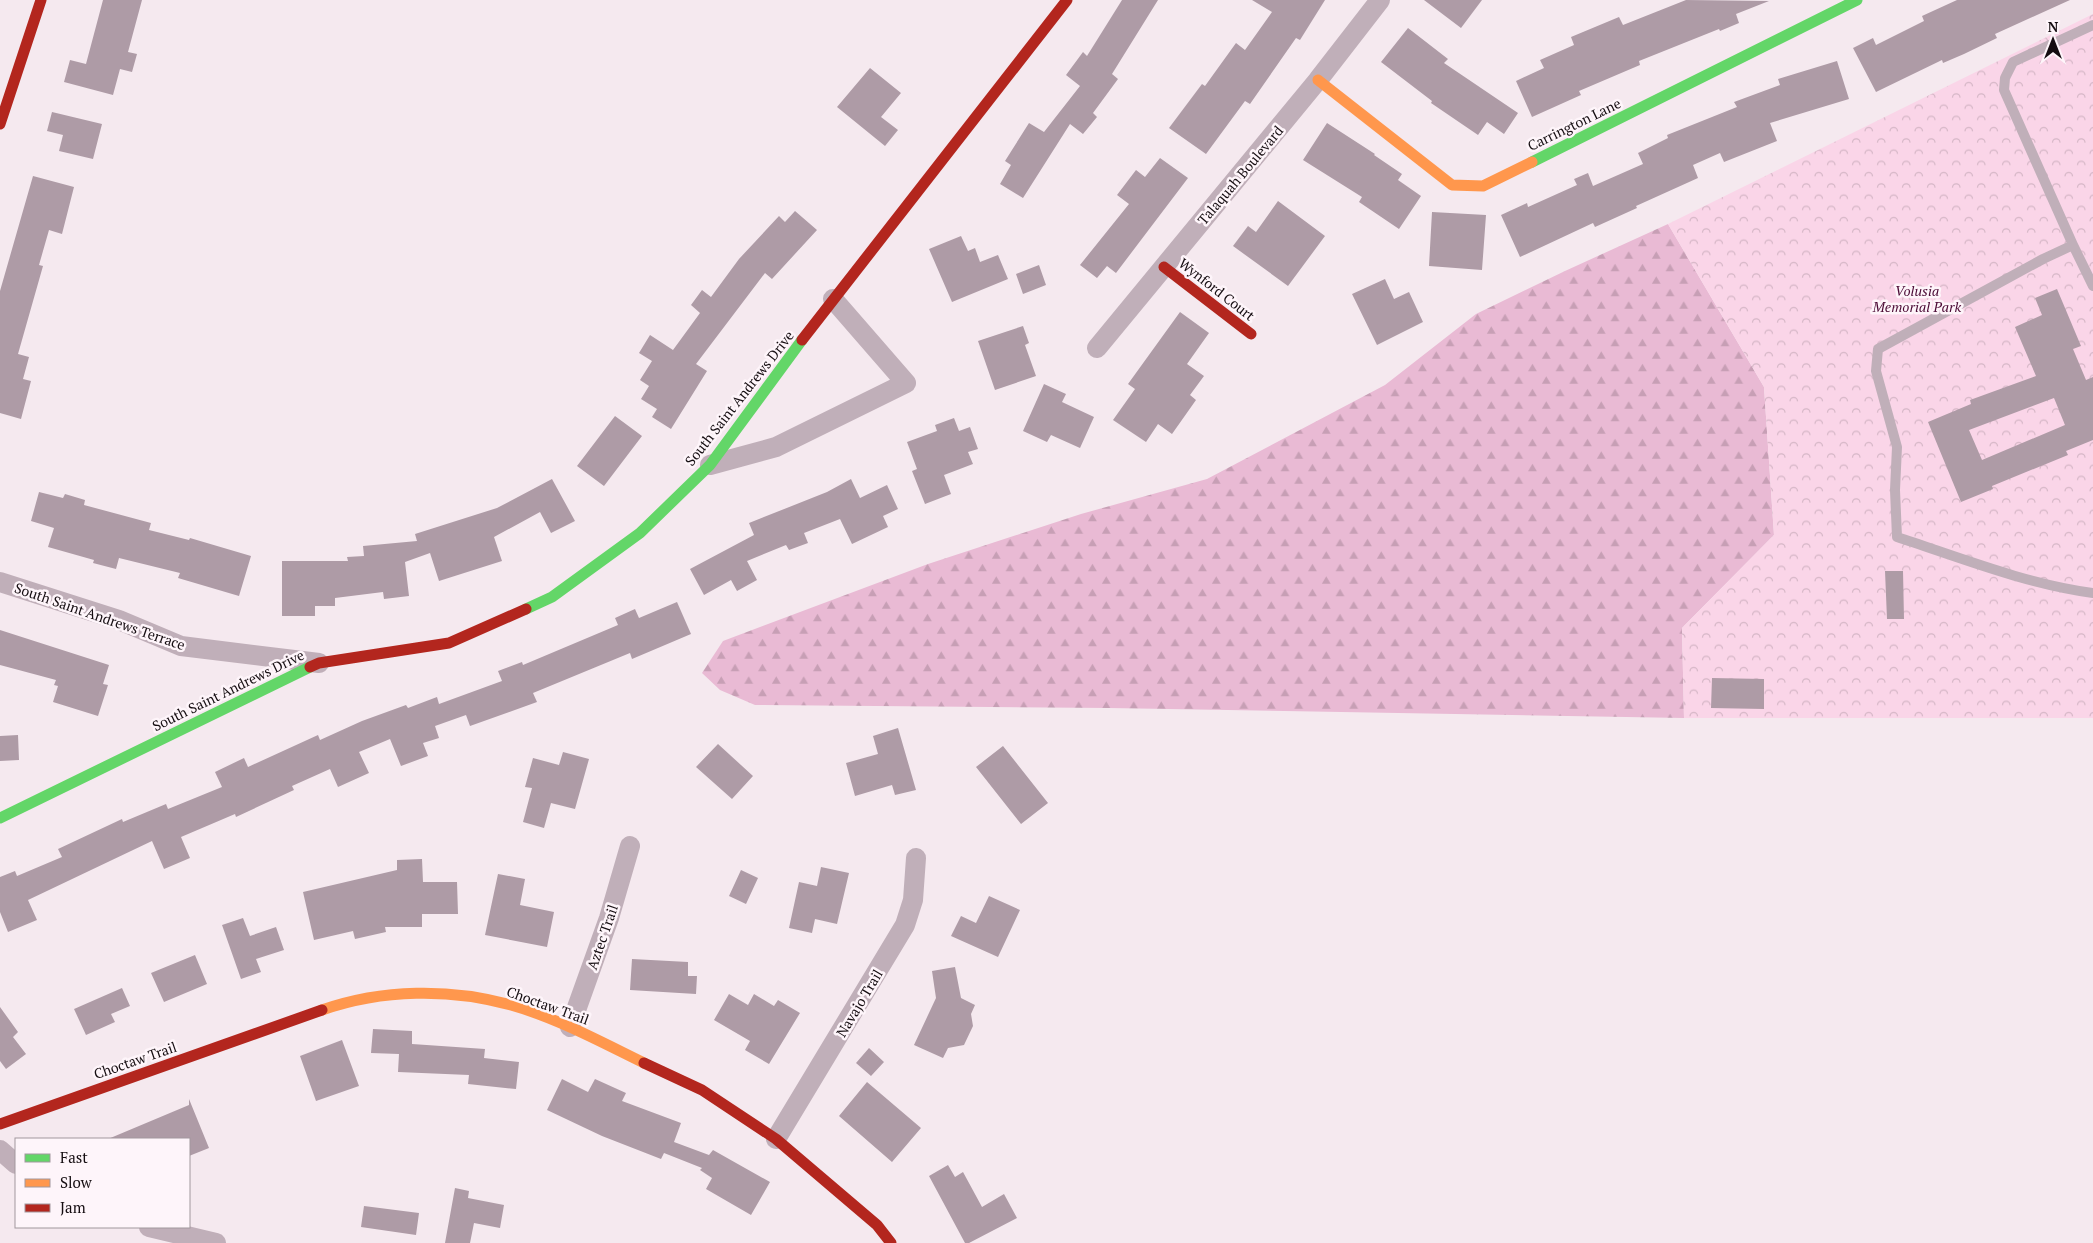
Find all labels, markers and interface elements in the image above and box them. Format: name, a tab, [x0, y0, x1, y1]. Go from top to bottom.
north arrow	[2028, 15, 2078, 65]
text: N	[2048, 17, 2059, 36]
street label: Carrington Lane	[1524, 93, 1624, 155]
street label: Talaquah Boulevard	[1193, 121, 1287, 228]
street label: Wynford Court	[1175, 253, 1260, 325]
park label: Volusia Memorial Park	[1872, 281, 1961, 316]
street label: South Saint Andrews Drive	[680, 326, 798, 470]
street label: South Saint Andrews Terrace	[12, 578, 188, 654]
street label: South Saint Andrews Drive	[149, 645, 307, 735]
street label: Aztec Trail	[582, 902, 622, 972]
street label: Navajo Trail	[831, 966, 887, 1040]
street label: Choctaw Trail	[504, 981, 592, 1029]
street label: Choctaw Trail	[91, 1037, 179, 1083]
legend	[15, 1138, 190, 1228]
text: Fast	[60, 1147, 88, 1167]
text: Slow	[60, 1172, 93, 1192]
text: Jam	[60, 1197, 86, 1217]

